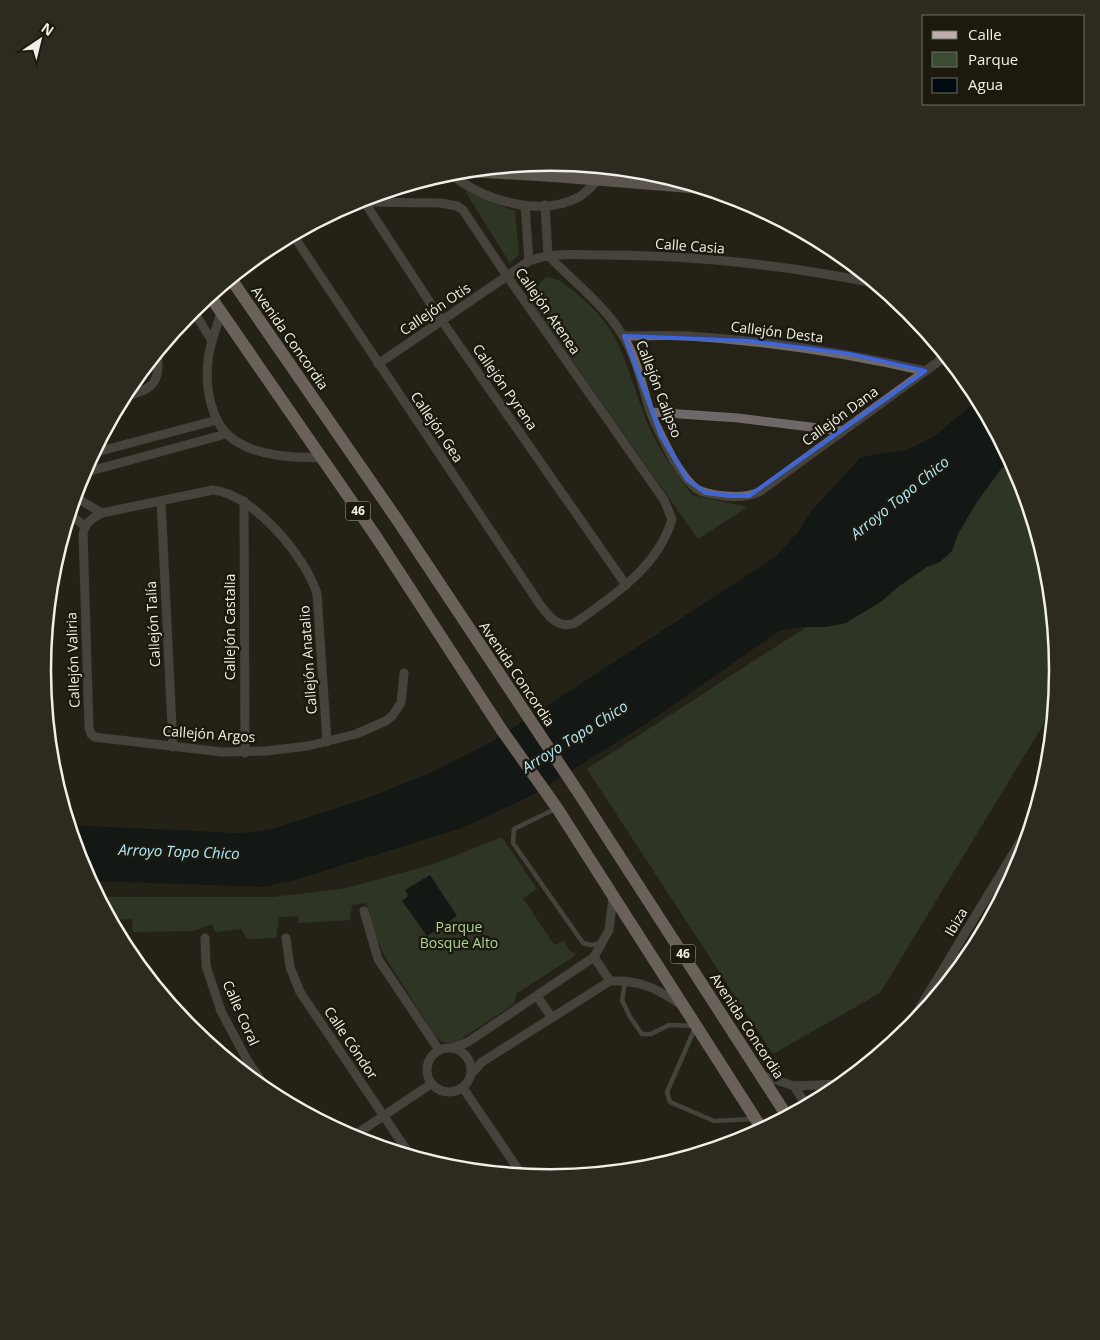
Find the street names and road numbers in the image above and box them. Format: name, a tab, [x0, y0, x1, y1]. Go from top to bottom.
street label: Calle Casia	[655, 234, 725, 257]
street label: Callejón Atenea	[511, 264, 585, 358]
street label: Callejón Otis	[396, 278, 474, 339]
street label: Avenida Concordia	[248, 282, 333, 393]
street label: Callejón Desta	[730, 316, 824, 347]
street label: Callejón Calipso	[632, 337, 687, 440]
street label: Callejón Pyrena	[469, 340, 542, 434]
street label: Callejón Dana	[798, 381, 882, 450]
street label: Callejón Gea	[407, 388, 468, 466]
road number: 46	[346, 502, 370, 520]
street label: Callejón Castalia	[220, 574, 239, 680]
street label: Callejón Talía	[141, 581, 164, 667]
street label: Callejón Anatalio	[294, 605, 321, 715]
street label: Callejón Valiria	[61, 612, 84, 708]
street label: Avenida Concordia	[475, 618, 560, 730]
street label: Callejón Argos	[162, 721, 256, 746]
street label: Ibiza	[940, 904, 972, 940]
road number: 46	[670, 944, 696, 964]
street label: Avenida Concordia	[706, 969, 789, 1082]
street label: Calle Coral	[219, 977, 264, 1048]
street label: Calle Cóndor	[320, 1003, 383, 1083]

